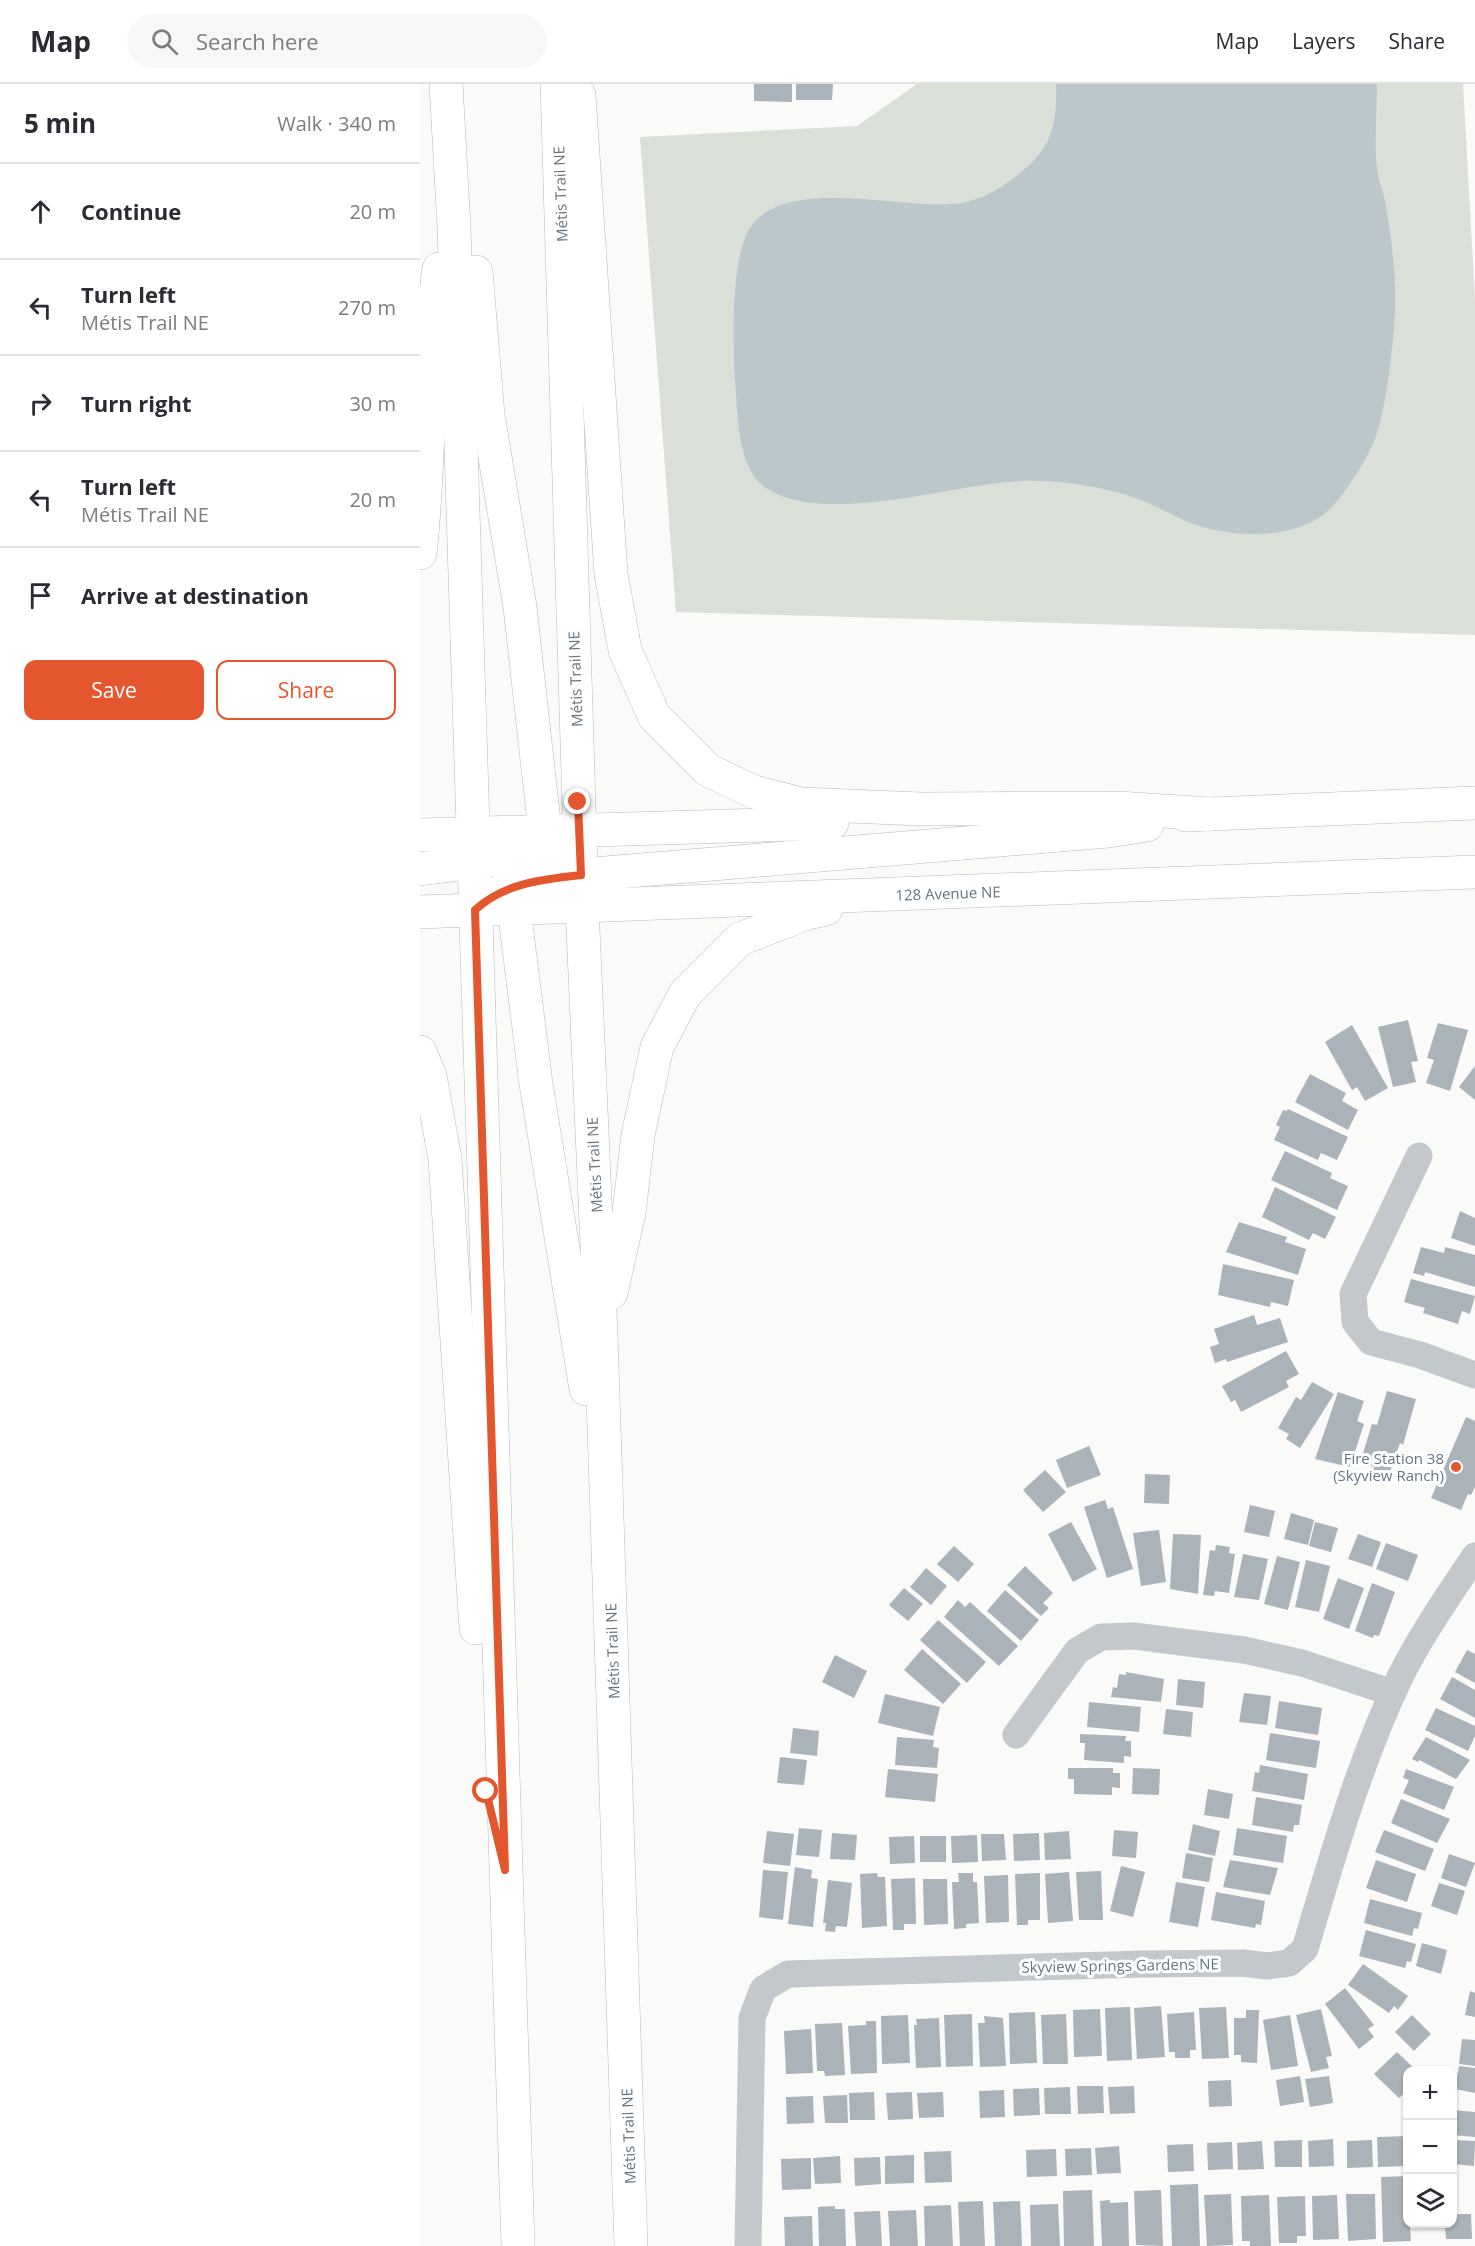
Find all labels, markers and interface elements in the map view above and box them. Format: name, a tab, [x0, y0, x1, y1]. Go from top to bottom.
search box	[127, 14, 547, 68]
text: Map	[30, 22, 91, 60]
icon: search	[148, 25, 181, 58]
text: Search here	[196, 26, 319, 56]
text: Map	[1216, 27, 1259, 55]
text: Layers	[1292, 27, 1356, 55]
text: Share	[1389, 27, 1445, 55]
text: 5 min	[24, 105, 96, 141]
text: Walk · 340 m	[277, 110, 396, 137]
street label: Métis Trail NE	[548, 146, 572, 242]
icon: ahead	[24, 195, 57, 228]
text: Continue	[81, 196, 181, 226]
text: 20 m	[349, 198, 396, 225]
text: Turn left	[81, 279, 176, 309]
icon: left	[24, 291, 57, 324]
text: 270 m	[338, 294, 396, 321]
text: Métis Trail NE	[81, 309, 209, 336]
icon: right	[24, 387, 57, 420]
text: Turn right	[81, 388, 192, 418]
text: 30 m	[349, 390, 396, 417]
text: Turn left	[81, 471, 176, 501]
icon: left	[24, 483, 57, 516]
text: 20 m	[349, 486, 396, 513]
text: Métis Trail NE	[81, 501, 209, 528]
icon: arrive	[24, 579, 57, 612]
text: Arrive at destination	[81, 580, 309, 610]
street label: Métis Trail NE	[563, 631, 587, 727]
button: Save	[24, 660, 204, 720]
button: Share	[216, 660, 396, 720]
route end	[564, 788, 590, 814]
street label: 128 Avenue NE	[895, 881, 1001, 905]
street label: Métis Trail NE	[582, 1117, 606, 1213]
place label: Fire Station 38 (Skyview Ranch)	[1333, 1448, 1444, 1485]
marker: Fire Station 38 (Skyview Ranch)	[1449, 1460, 1463, 1474]
street label: Métis Trail NE	[600, 1603, 624, 1699]
route start	[472, 1777, 498, 1803]
street label: Skyview Springs Gardens NE	[1021, 1953, 1219, 1977]
map controls	[1403, 2066, 1457, 2228]
button: +	[1403, 2066, 1457, 2120]
street label: Métis Trail NE	[616, 2088, 640, 2184]
button: −	[1403, 2120, 1457, 2174]
button: layers	[1403, 2174, 1457, 2228]

